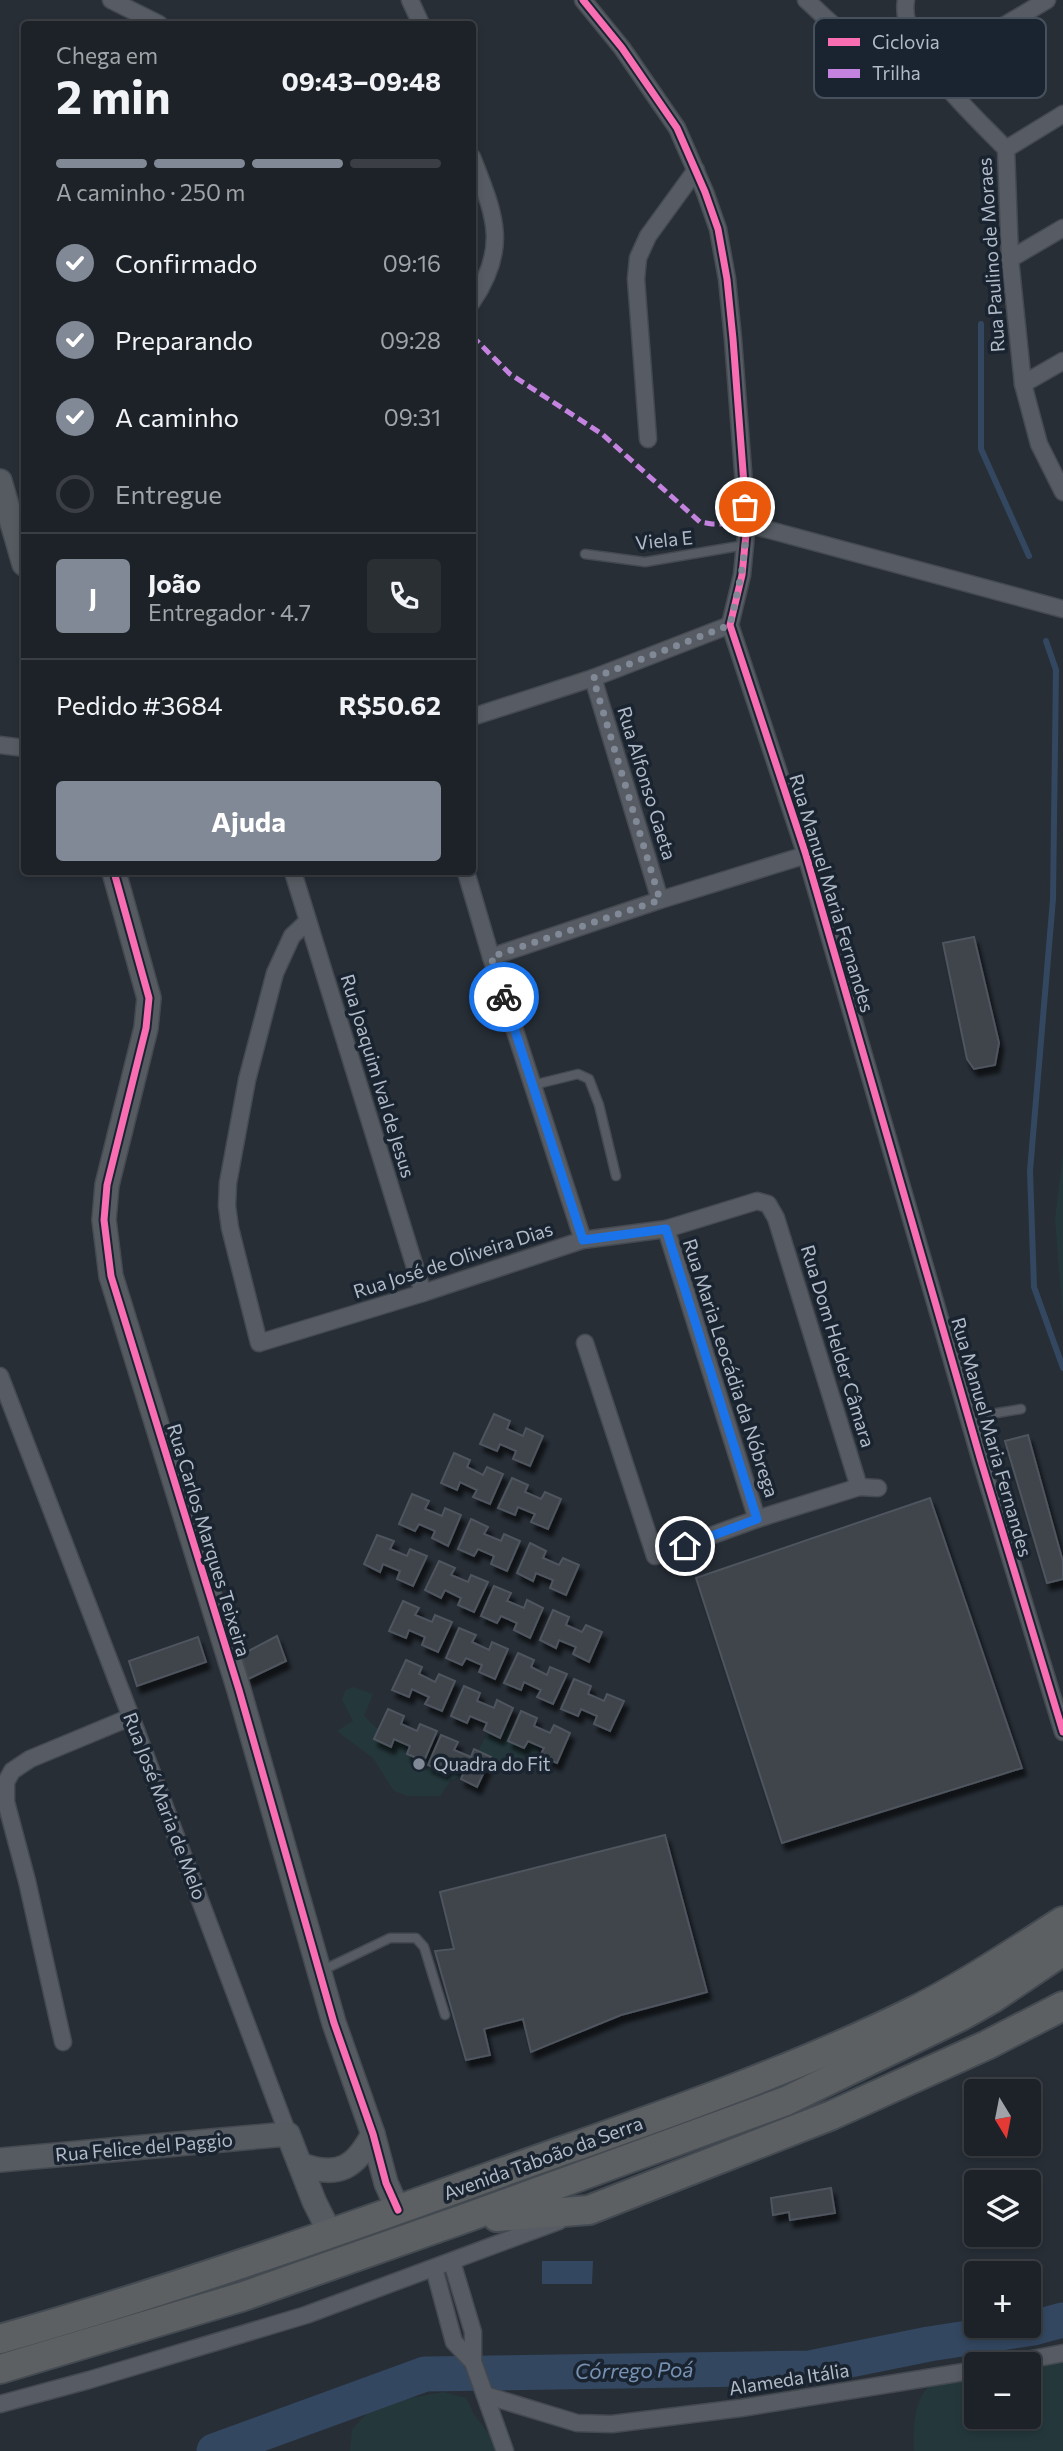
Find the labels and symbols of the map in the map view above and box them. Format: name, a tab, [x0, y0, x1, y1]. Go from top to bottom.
legend	[814, 18, 1046, 98]
text: Ciclovia	[872, 30, 940, 53]
text: Trilha	[872, 61, 921, 84]
street label: Rua Paulino de Moraes	[972, 157, 1009, 353]
pin	[715, 477, 775, 537]
street label: Viela E	[634, 525, 694, 554]
street label: Rua Alfonso Gaeta	[613, 703, 682, 862]
street label: Rua Manuel Maria Fernandes	[785, 771, 880, 1015]
courier	[469, 962, 539, 1032]
street label: Rua Joaquim Ival de Jesus	[337, 971, 420, 1180]
street label: Rua José de Oliveira Dias	[350, 1216, 556, 1303]
street label: Rua Maria Leocádia da Nóbrega	[679, 1236, 784, 1500]
street label: Rua Dom Helder Câmara	[797, 1242, 880, 1450]
street label: Rua Manuel Maria Fernandes	[947, 1314, 1038, 1559]
street label: Rua Carlos Marques Teixeira	[163, 1421, 256, 1659]
pin	[655, 1516, 715, 1576]
street label: Rua José Maria de Melo	[119, 1709, 212, 1903]
place label: Quadra do Fit	[433, 1752, 551, 1775]
marker: Quadra do Fit	[411, 1756, 427, 1772]
north arrow	[964, 2079, 1041, 2156]
street label: Avenida Taboão da Serra	[440, 2111, 646, 2204]
street label: Rua Felice del Paggio	[54, 2127, 234, 2166]
water label: Córrego Poá	[575, 2356, 695, 2383]
street label: Alameda Itália	[727, 2358, 851, 2399]

